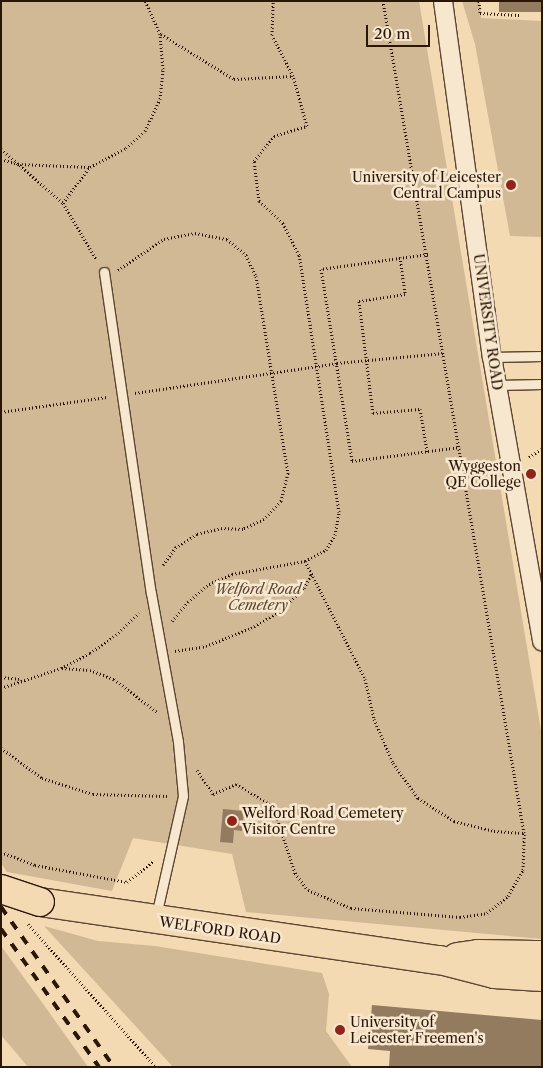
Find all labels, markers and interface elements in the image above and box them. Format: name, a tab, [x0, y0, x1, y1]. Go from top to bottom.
scale bar	[368, 15, 432, 47]
text: 20 m	[374, 24, 410, 43]
place label: University of Leicester Central Campus	[352, 169, 501, 202]
marker: University of Leicester Central Campus	[505, 179, 517, 191]
street label: UNIVERSITY ROAD	[470, 252, 506, 392]
place label: Wyggeston QE College	[445, 458, 521, 491]
marker: Wyggeston QE College	[525, 468, 537, 480]
park label: Welford Road Cemetery	[215, 581, 301, 614]
place label: Welford Road Cemetery Visitor Centre	[242, 805, 404, 838]
marker: Welford Road Cemetery Visitor Centre	[226, 815, 238, 827]
street label: WELFORD ROAD	[158, 913, 282, 947]
place label: University of Leicester Freemen's	[350, 1014, 484, 1046]
marker: University of Leicester Freemen's	[334, 1024, 346, 1036]

